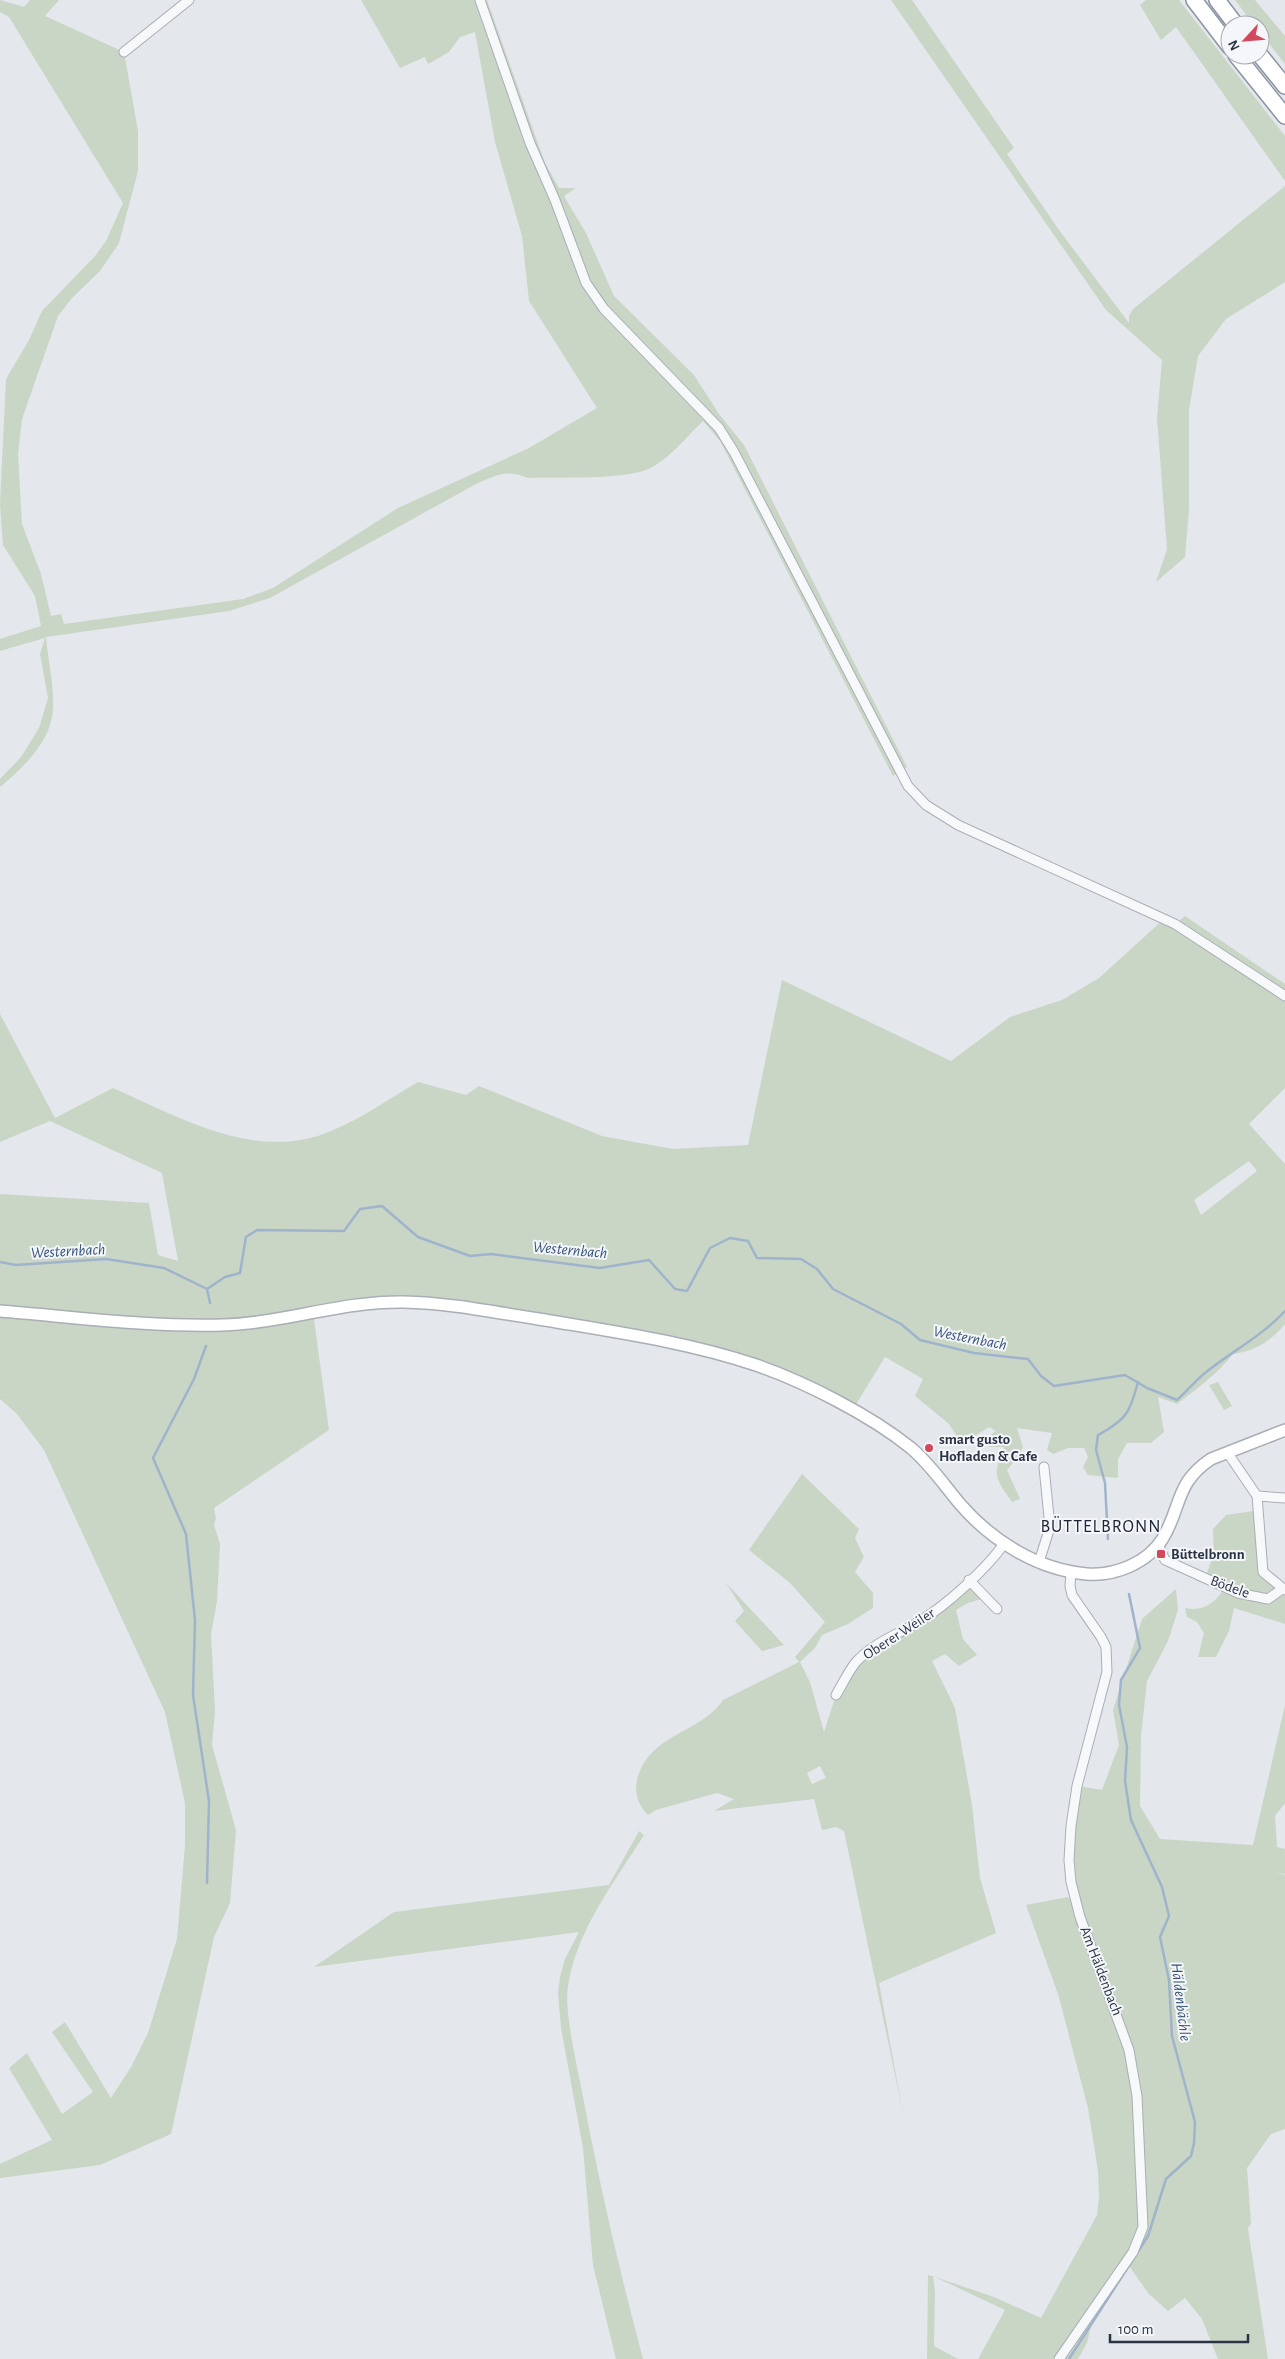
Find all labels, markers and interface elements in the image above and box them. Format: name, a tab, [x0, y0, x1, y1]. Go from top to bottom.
north arrow	[1220, 15, 1270, 65]
text: N	[1226, 38, 1243, 53]
water label: Westernbach	[532, 1239, 608, 1261]
water label: Westernbach	[30, 1241, 106, 1261]
water label: Westernbach	[932, 1323, 1008, 1353]
place label: smart gusto Hofladen & Cafe	[939, 1432, 1037, 1464]
marker: smart gusto Hofladen & Cafe	[923, 1442, 935, 1454]
district label: BÜTTELBRONN	[1040, 1516, 1162, 1536]
place label: Büttelbronn	[1171, 1547, 1245, 1562]
marker: Büttelbronn	[1155, 1548, 1167, 1560]
street label: Bödele	[1208, 1573, 1252, 1601]
street label: Oberer Weiler	[861, 1605, 938, 1663]
street label: Am Häldenbach	[1077, 1924, 1125, 2018]
water label: Häldenbächle	[1168, 1962, 1194, 2042]
scale bar	[1110, 2312, 1248, 2344]
text: 100 m	[1118, 2322, 1153, 2337]

